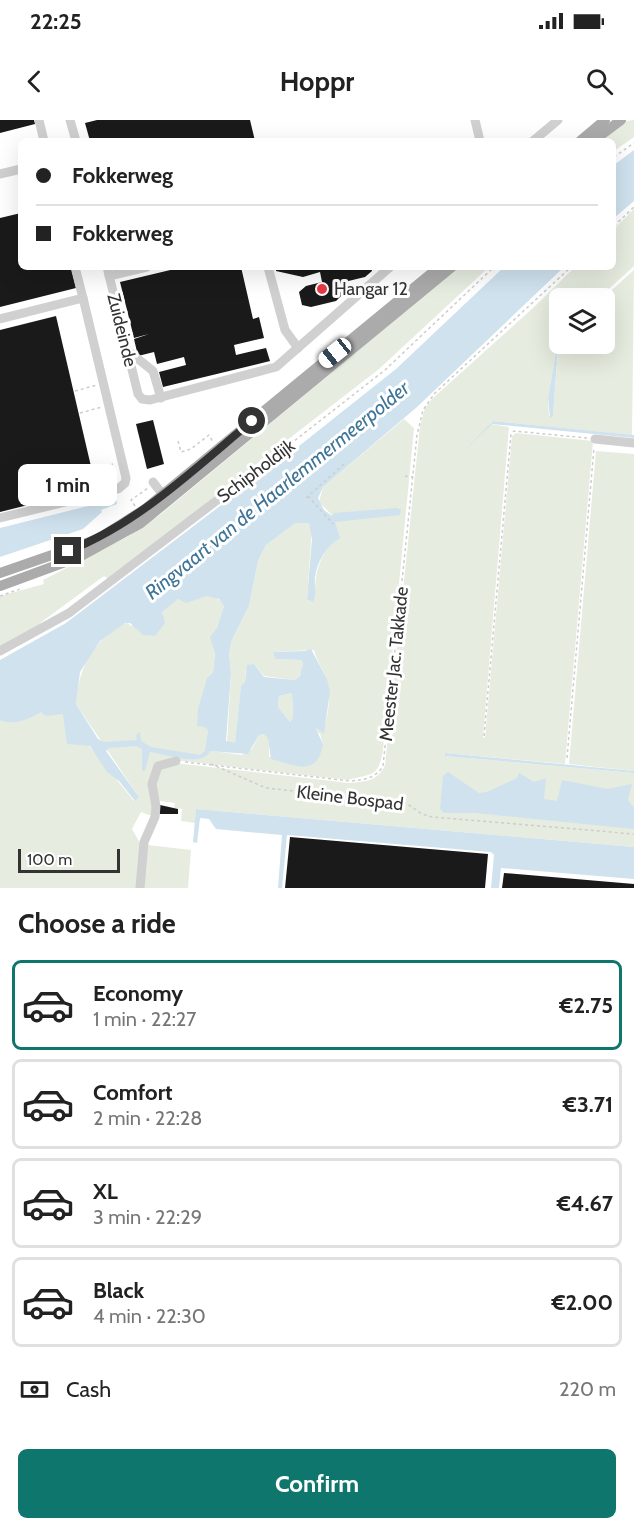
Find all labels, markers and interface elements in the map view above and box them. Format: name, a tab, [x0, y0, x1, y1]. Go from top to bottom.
text: 22:25	[30, 8, 82, 35]
icon: back	[18, 65, 51, 98]
text: Hoppr	[280, 65, 354, 98]
icon: search	[583, 65, 616, 98]
text: Fokkerweg	[72, 162, 173, 189]
text: Fokkerweg	[72, 220, 173, 247]
place label: Hangar 12	[334, 278, 408, 300]
marker: Hangar 12	[315, 282, 329, 296]
map controls	[549, 288, 615, 354]
button: layers	[549, 288, 615, 354]
street label: Zuideinde	[102, 291, 142, 369]
car	[315, 335, 355, 371]
water label: Ringvaart van de Haarlemmermeerpolder	[140, 375, 415, 604]
route start	[238, 407, 265, 434]
street label: Schipholdijk	[213, 434, 300, 507]
callout: 1 min	[19, 464, 118, 506]
text: 1 min	[45, 473, 90, 497]
route end	[54, 537, 81, 564]
street label: Meester Jac. Takkade	[375, 586, 413, 742]
street label: Kleine Bospad	[295, 781, 405, 815]
scale bar	[18, 846, 120, 874]
text: 100 m	[27, 850, 72, 869]
text: Choose a ride	[18, 907, 176, 940]
icon: car	[21, 978, 75, 1032]
text: Economy	[93, 980, 183, 1007]
text: €2.75	[559, 992, 613, 1019]
text: 1 min · 22:27	[93, 1007, 196, 1031]
icon: car	[21, 1077, 75, 1131]
text: Comfort	[93, 1079, 172, 1106]
text: €3.71	[563, 1091, 613, 1118]
text: 2 min · 22:28	[93, 1106, 202, 1130]
icon: car	[21, 1176, 75, 1230]
text: XL	[93, 1178, 118, 1205]
text: €4.67	[557, 1190, 613, 1217]
text: 3 min · 22:29	[93, 1205, 202, 1229]
icon: car	[21, 1275, 75, 1329]
text: Black	[93, 1277, 144, 1304]
text: €2.00	[552, 1289, 613, 1316]
text: 4 min · 22:30	[93, 1304, 206, 1328]
icon: cash	[18, 1373, 51, 1406]
text: Cash	[66, 1376, 111, 1403]
text: 220 m	[559, 1377, 616, 1401]
button: Confirm	[18, 1449, 616, 1518]

